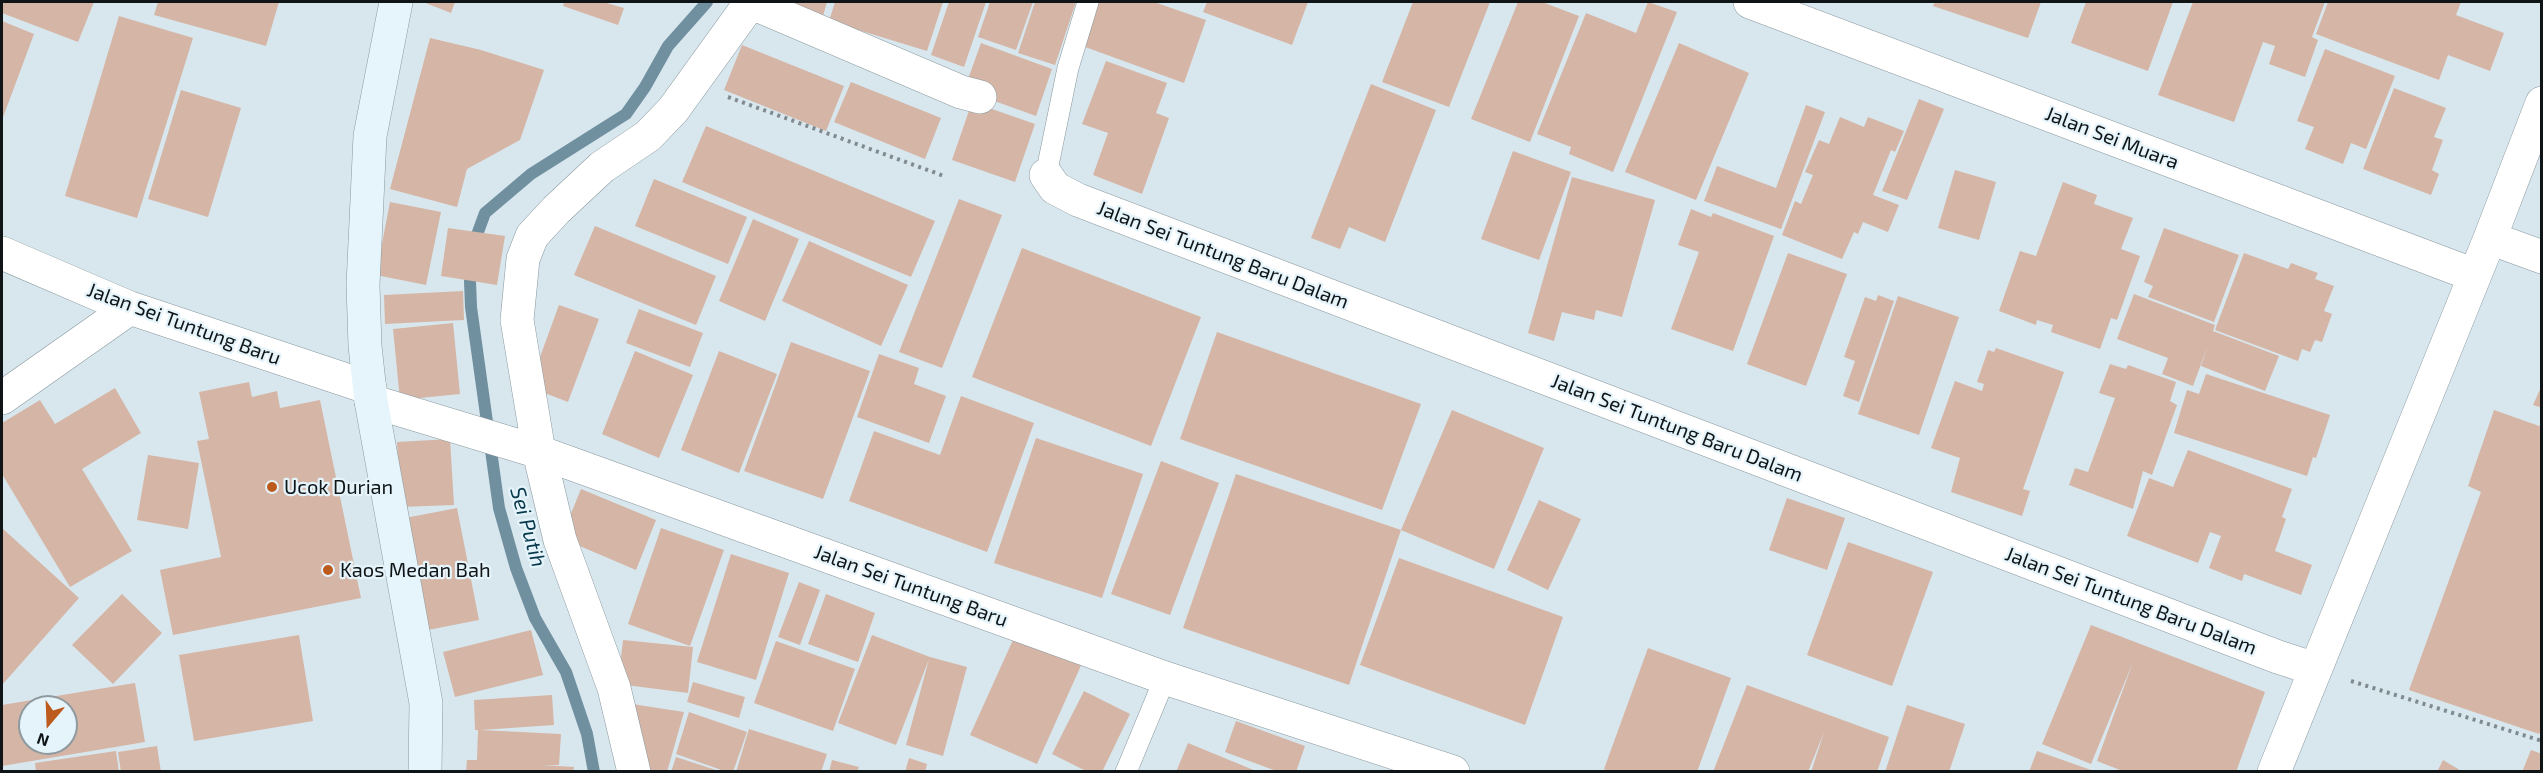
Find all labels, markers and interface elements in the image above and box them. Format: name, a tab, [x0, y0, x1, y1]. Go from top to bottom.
street label: Jalan Sei Muara	[2042, 102, 2182, 174]
street label: Jalan Sei Tuntung Baru Dalam	[1094, 196, 1352, 314]
street label: Jalan Sei Tuntung Baru	[84, 278, 284, 370]
street label: Jalan Sei Tuntung Baru Dalam	[1548, 369, 1806, 487]
place label: Ucok Durian	[284, 475, 393, 499]
marker: Ucok Durian	[265, 480, 279, 494]
water label: Sei Putih	[505, 484, 551, 570]
street label: Jalan Sei Tuntung Baru	[811, 540, 1011, 632]
street label: Jalan Sei Tuntung Baru Dalam	[2002, 542, 2260, 660]
place label: Kaos Medan Bah	[340, 558, 491, 582]
marker: Kaos Medan Bah	[321, 563, 335, 577]
north arrow	[18, 695, 78, 755]
text: N	[34, 730, 51, 751]

